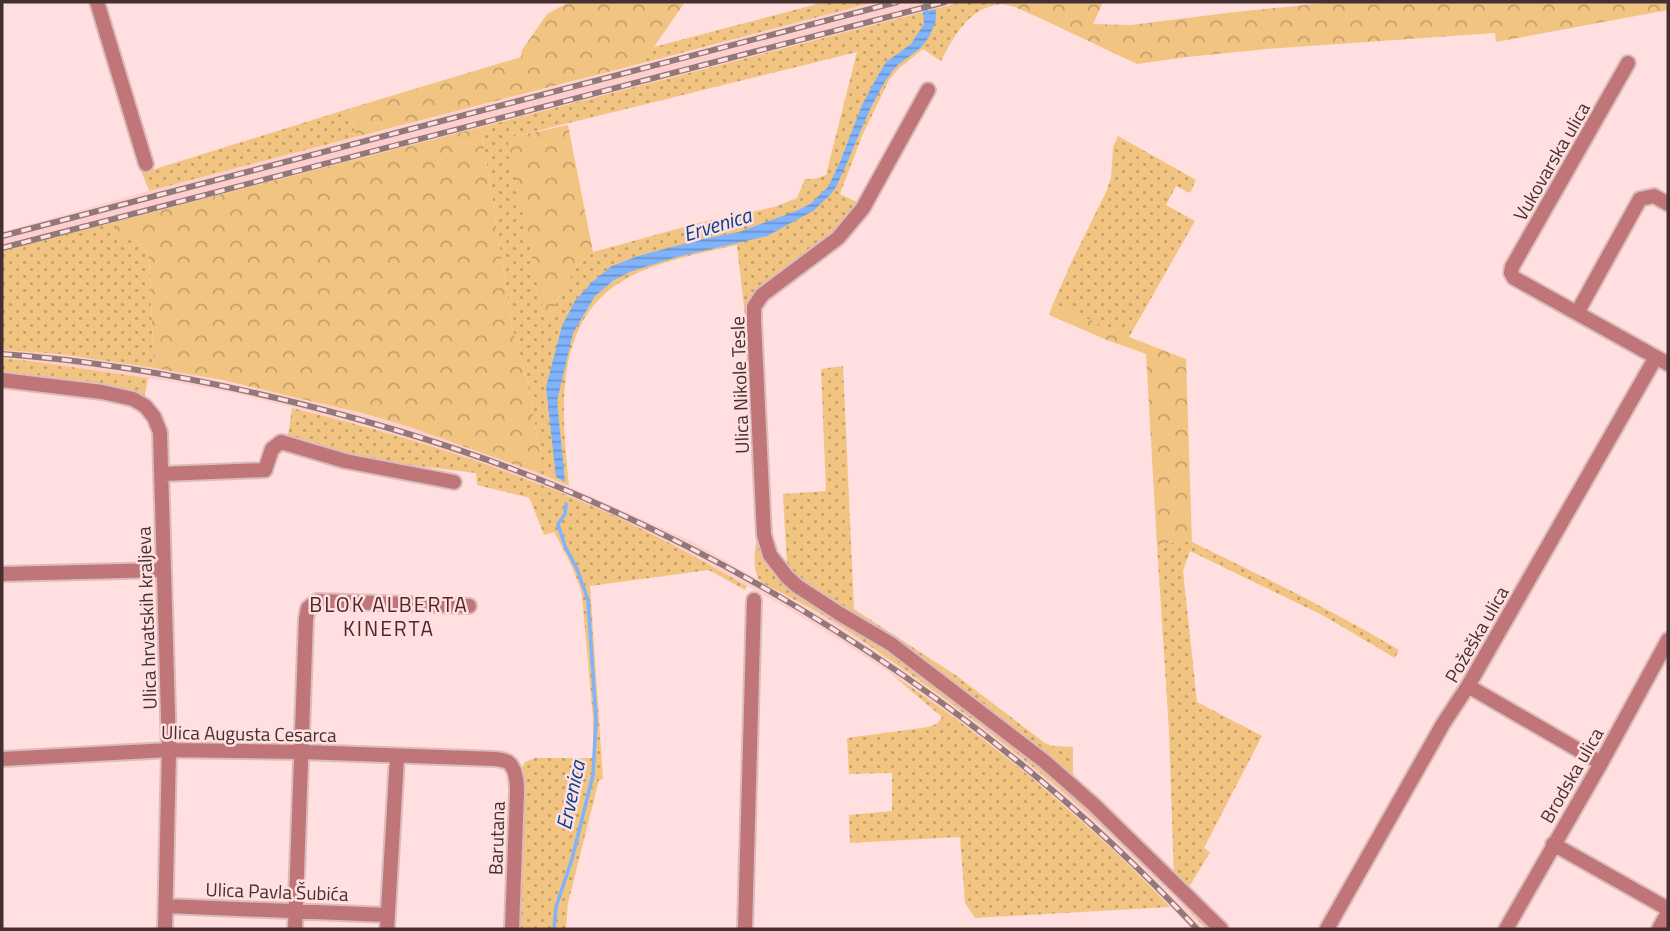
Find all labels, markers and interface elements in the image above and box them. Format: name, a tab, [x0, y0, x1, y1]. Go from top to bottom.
street label: Vukovarska ulica	[1505, 96, 1597, 226]
water label: Ervenica	[679, 198, 757, 250]
street label: Ulica Nikole Tesle	[722, 316, 756, 454]
street label: Ulica hrvatskih kraljeva	[128, 526, 164, 710]
street label: Požeška ulica	[1437, 580, 1516, 688]
district label: BLOK ALBERTA KINERTA	[309, 588, 469, 644]
street label: Ulica Augusta Cesarca	[161, 717, 337, 749]
street label: Brodska ulica	[1532, 721, 1610, 828]
water label: Ervenica	[547, 756, 593, 832]
street label: Barutana	[480, 800, 512, 875]
street label: Ulica Pavla Šubića	[205, 874, 349, 908]

